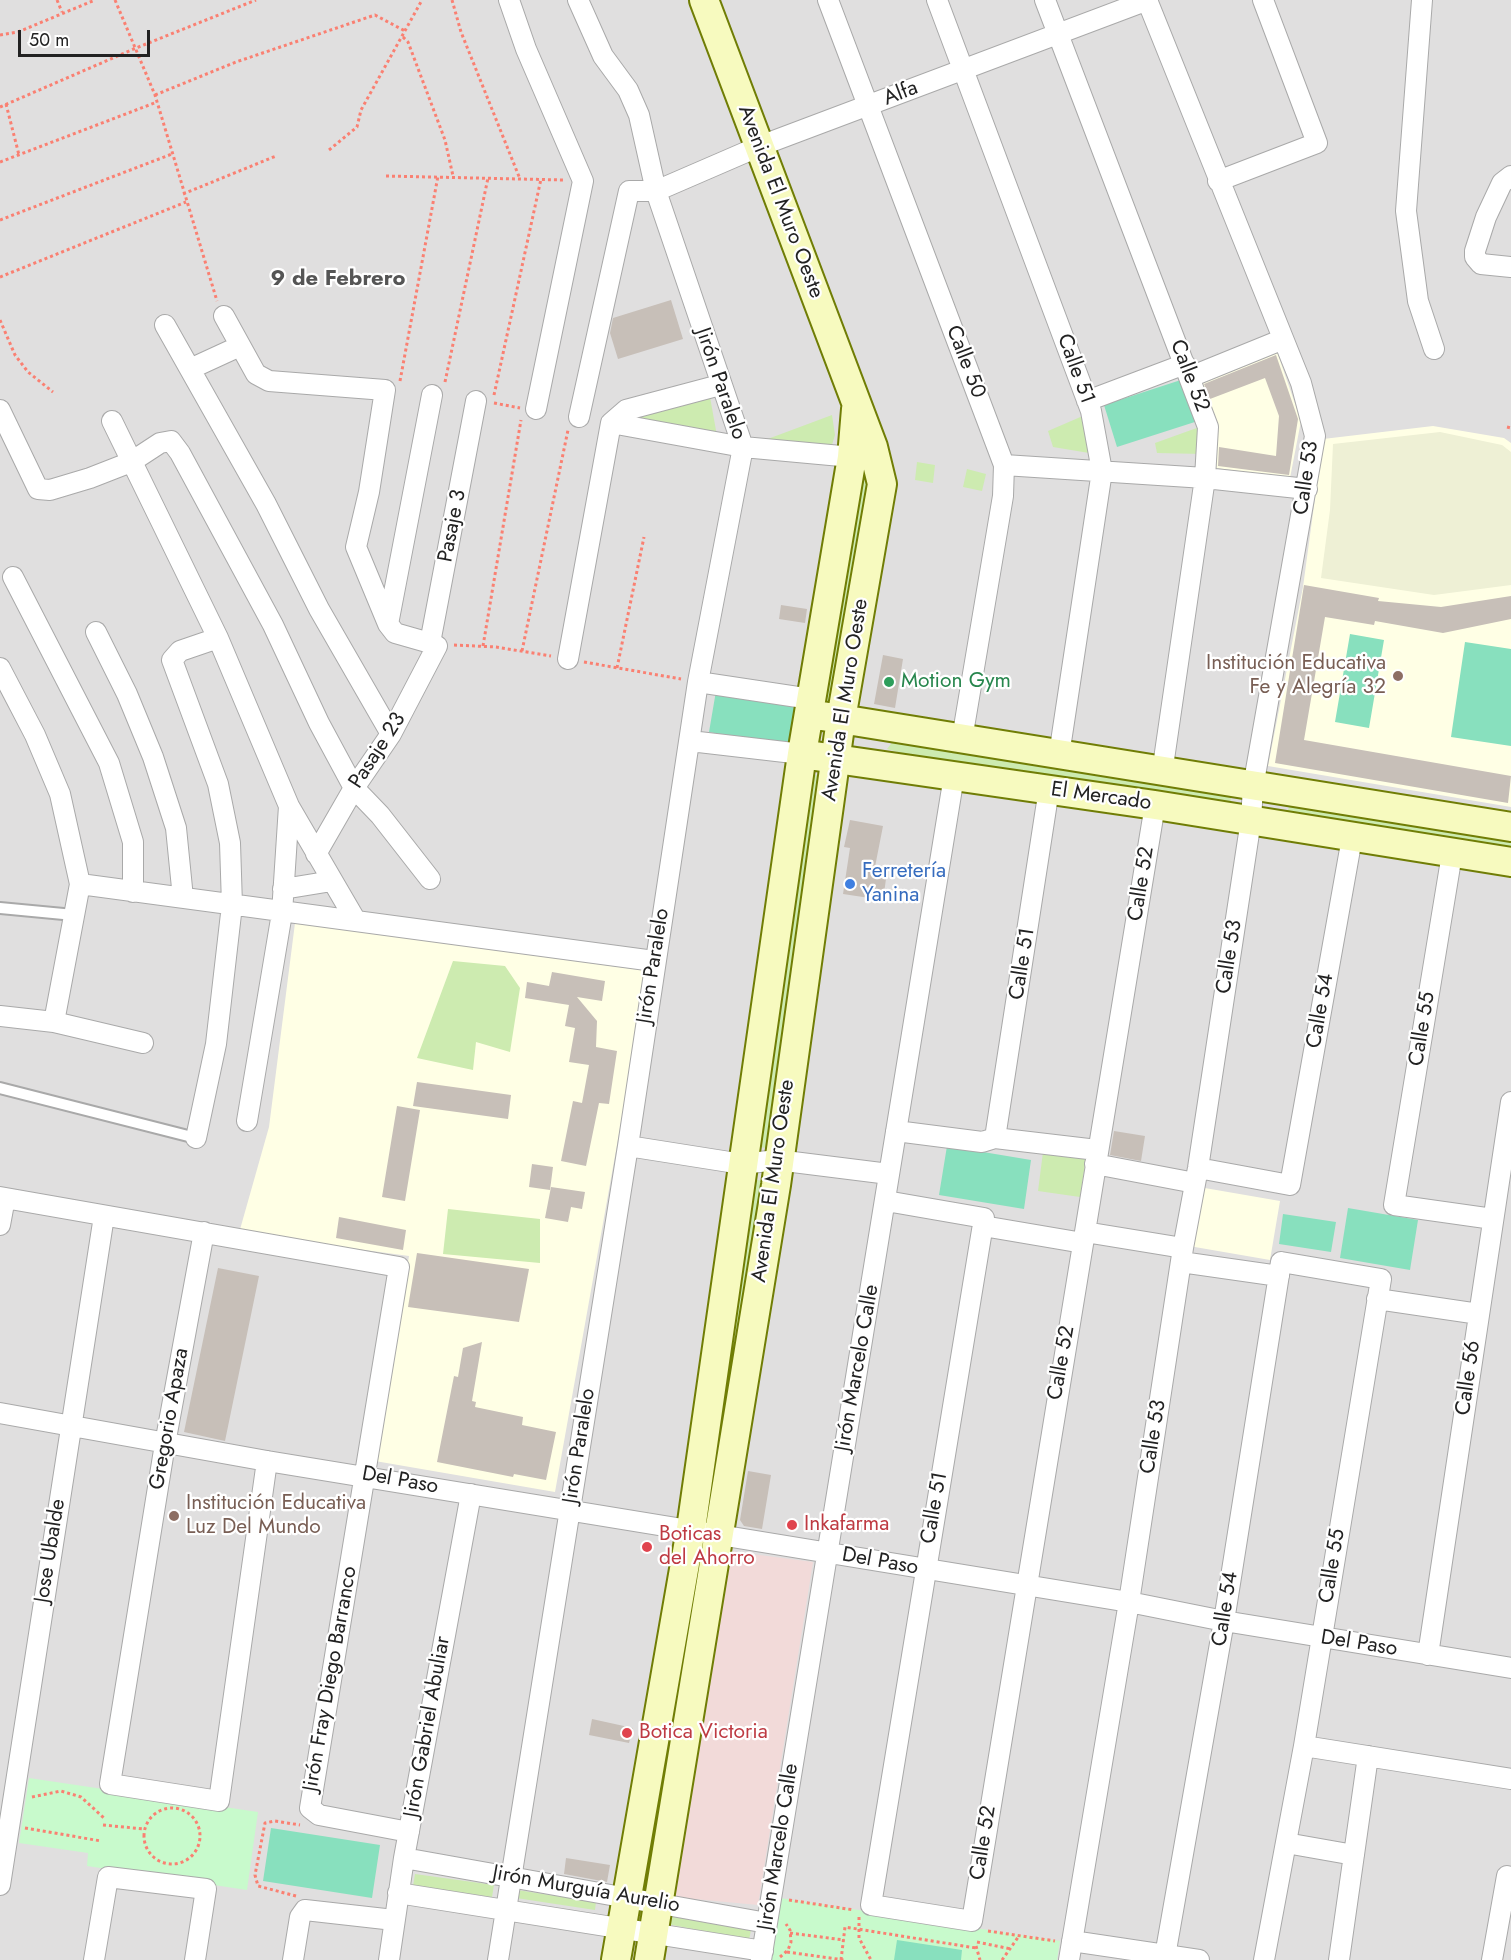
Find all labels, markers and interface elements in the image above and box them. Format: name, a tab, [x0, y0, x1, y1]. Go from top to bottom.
scale bar	[21, 18, 153, 56]
text: 50 m	[29, 27, 69, 53]
street label: Alfa	[880, 76, 922, 112]
street label: Avenida El Muro Oeste	[732, 102, 828, 302]
district label: 9 de Febrero	[271, 267, 405, 293]
street label: Calle 50	[940, 322, 990, 402]
street label: Jirón Paralelo	[689, 325, 751, 443]
street label: Calle 51	[1051, 331, 1099, 407]
street label: Calle 52	[1164, 336, 1214, 416]
street label: Calle 53	[1289, 439, 1325, 517]
street label: Pasaje 3	[434, 488, 472, 564]
street label: Avenida El Muro Oeste	[818, 597, 874, 803]
place label: Institución Educativa Fe y Alegría 32	[1206, 651, 1386, 701]
place label: Motion Gym	[901, 669, 1011, 695]
marker: Institución Educativa Fe y Alegría 32	[1391, 669, 1405, 683]
marker: Motion Gym	[882, 675, 896, 689]
street label: Pasaje 23	[344, 708, 412, 794]
street label: El Mercado	[1049, 777, 1153, 817]
street label: Calle 52	[1124, 845, 1160, 923]
place label: Ferretería Yanina	[862, 859, 946, 909]
marker: Ferretería Yanina	[843, 877, 857, 891]
street label: Jirón Paralelo	[632, 907, 676, 1025]
street label: Calle 53	[1212, 918, 1248, 996]
street label: Calle 51	[1005, 926, 1041, 1002]
street label: Calle 54	[1302, 972, 1340, 1050]
street label: Calle 55	[1405, 990, 1441, 1068]
street label: Avenida El Muro Oeste	[747, 1078, 801, 1284]
street label: Jirón Marcelo Calle	[831, 1283, 885, 1453]
street label: Calle 52	[1043, 1324, 1081, 1402]
street label: Calle 56	[1451, 1339, 1487, 1417]
street label: Gregorio Apaza	[145, 1346, 195, 1492]
street label: Jirón Paralelo	[558, 1387, 602, 1505]
street label: Calle 53	[1136, 1398, 1172, 1476]
street label: Del Paso	[360, 1462, 440, 1500]
street label: Calle 51	[916, 1470, 954, 1546]
place label: Institución Educativa Luz Del Mundo	[186, 1491, 366, 1541]
street label: Jose Ubalde	[30, 1497, 72, 1605]
marker: Institución Educativa Luz Del Mundo	[167, 1509, 181, 1523]
place label: Inkafarma	[804, 1512, 889, 1538]
marker: Inkafarma	[785, 1518, 799, 1532]
place label: Boticas del Ahorro	[659, 1522, 755, 1572]
street label: Calle 55	[1315, 1527, 1351, 1605]
marker: Boticas del Ahorro	[640, 1540, 654, 1554]
street label: Del Paso	[840, 1543, 920, 1581]
street label: Jirón Fray Diego Barranco	[299, 1564, 363, 1794]
street label: Calle 54	[1208, 1570, 1244, 1648]
street label: Del Paso	[1319, 1626, 1399, 1662]
street label: Jirón Gabriel Abuliar	[400, 1634, 456, 1820]
place label: Botica Victoria	[639, 1720, 768, 1746]
marker: Botica Victoria	[620, 1726, 634, 1740]
street label: Jirón Marcelo Calle	[753, 1762, 805, 1932]
street label: Calle 52	[966, 1804, 1002, 1882]
street label: Jirón Murguía Aurelio	[490, 1861, 682, 1919]

